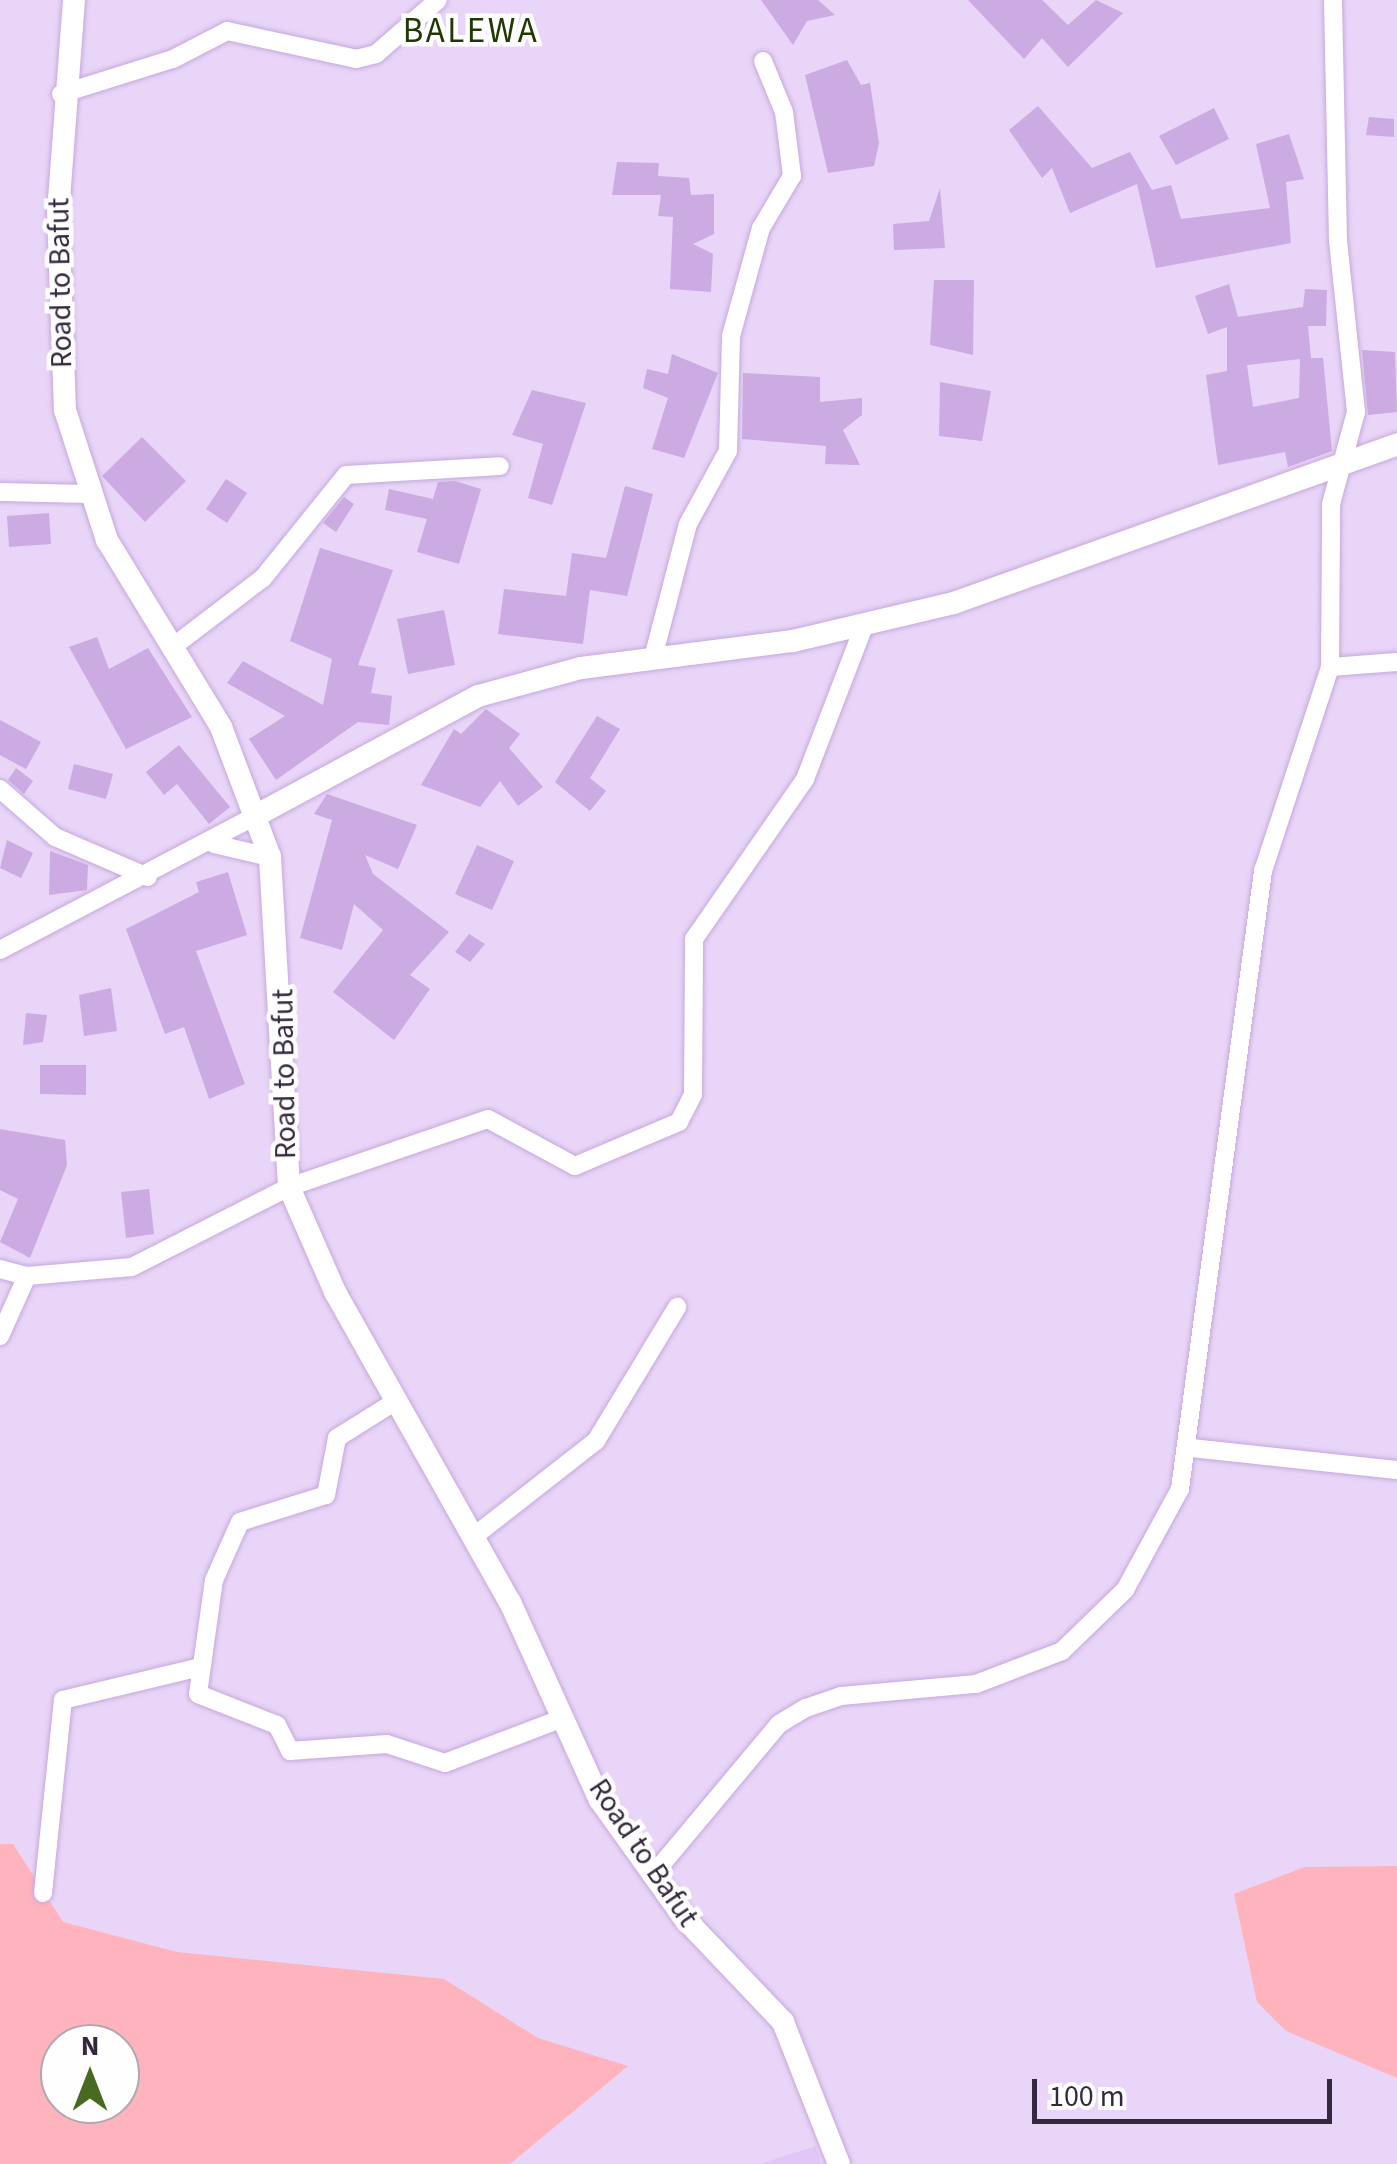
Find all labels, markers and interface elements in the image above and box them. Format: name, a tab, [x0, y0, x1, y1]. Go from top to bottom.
district label: BALEWA	[403, 10, 539, 52]
street label: Road to Bafut	[42, 198, 80, 368]
street label: Road to Bafut	[266, 989, 304, 1159]
street label: Road to Bafut	[580, 1772, 706, 1934]
north arrow	[40, 2024, 140, 2124]
text: N	[81, 2026, 99, 2066]
scale bar	[1037, 2059, 1337, 2121]
text: 100 m	[1049, 2075, 1125, 2118]

